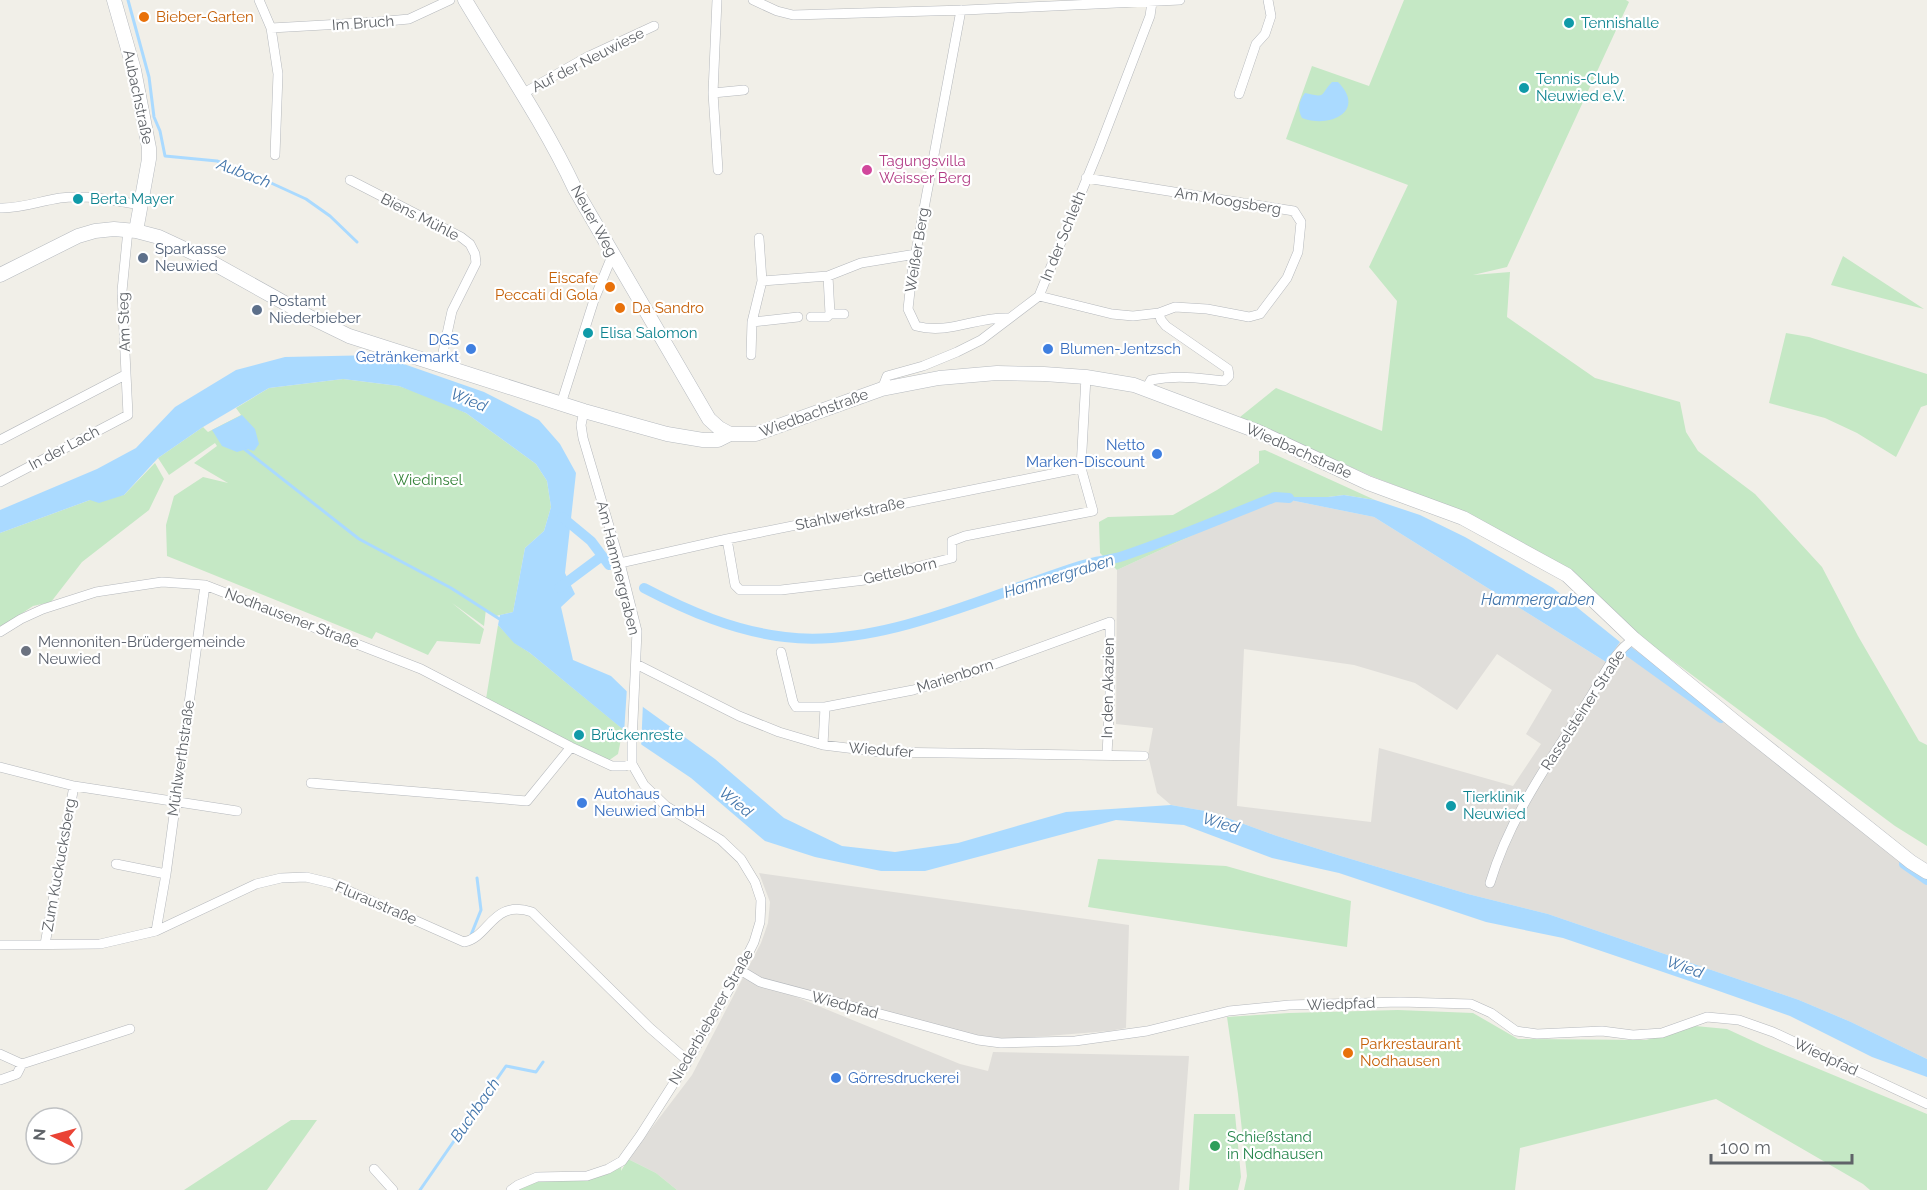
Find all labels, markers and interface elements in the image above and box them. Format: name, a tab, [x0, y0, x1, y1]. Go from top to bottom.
place label: Bieber-Garten	[156, 8, 254, 26]
marker: Bieber-Garten	[137, 10, 151, 24]
street label: Im Bruch	[331, 12, 395, 34]
place label: Tennishalle	[1581, 14, 1659, 32]
marker: Tennishalle	[1562, 16, 1576, 30]
street label: Auf der Neuwiese	[529, 24, 647, 96]
street label: Aubachstraße	[119, 48, 157, 146]
place label: Tennis-Club Neuwied e.V.	[1536, 70, 1625, 105]
marker: Tennis-Club Neuwied e.V.	[1517, 81, 1531, 95]
place label: Tagungsvilla Weisser Berg	[879, 152, 971, 187]
water label: Aubach	[214, 154, 273, 192]
marker: Tagungsvilla Weisser Berg	[860, 163, 874, 177]
street label: Neuer Weg	[567, 182, 621, 260]
street label: Am Moogsberg	[1173, 184, 1283, 218]
street label: In der Schleth	[1037, 188, 1089, 284]
place label: Berta Mayer	[90, 190, 175, 208]
street label: Biens Mühle	[378, 190, 462, 245]
marker: Berta Mayer	[71, 192, 85, 206]
street label: Weißer Berg	[901, 206, 933, 294]
place label: Sparkasse Neuwied	[155, 240, 226, 275]
marker: Sparkasse Neuwied	[136, 251, 150, 265]
place label: Eiscafe Peccati di Gola	[495, 269, 598, 304]
marker: Eiscafe Peccati di Gola	[603, 280, 617, 294]
street label: Am Steg	[114, 292, 134, 352]
place label: Postamt Niederbieber	[269, 292, 361, 327]
place label: Da Sandro	[632, 299, 704, 317]
marker: Da Sandro	[613, 301, 627, 315]
marker: Postamt Niederbieber	[250, 303, 264, 317]
place label: Elisa Salomon	[600, 324, 697, 342]
marker: Elisa Salomon	[581, 326, 595, 340]
place label: DGS Getränkemarkt	[356, 331, 459, 366]
place label: Blumen-Jentzsch	[1060, 340, 1181, 358]
marker: DGS Getränkemarkt	[464, 342, 478, 356]
marker: Blumen-Jentzsch	[1041, 342, 1055, 356]
water label: Wied	[448, 384, 490, 416]
street label: Wiedbachstraße	[757, 385, 871, 441]
street label: Wiedbachstraße	[1243, 420, 1355, 483]
street label: In der Lach	[26, 422, 102, 474]
place label: Netto Marken-Discount	[1026, 436, 1145, 471]
marker: Netto Marken-Discount	[1150, 447, 1164, 461]
park label: Wiedinsel	[393, 471, 464, 489]
street label: Stahlwerkstraße	[794, 494, 907, 534]
street label: Am Hammergraben	[593, 499, 643, 637]
water label: Hammergraben	[1002, 550, 1116, 602]
street label: Gettelborn	[862, 554, 938, 588]
street label: Nodhausener Straße	[222, 584, 362, 652]
water label: Hammergraben	[1481, 590, 1595, 609]
place label: Mennoniten-Brüdergemeinde Neuwied	[38, 633, 245, 668]
street label: In den Akazien	[1098, 637, 1118, 739]
marker: Mennoniten-Brüdergemeinde Neuwied	[19, 644, 33, 658]
street label: Rasselsteiner Straße	[1537, 646, 1629, 774]
street label: Marienborn	[914, 655, 996, 697]
street label: Mühlwerthstraße	[164, 699, 198, 817]
place label: Brückenreste	[591, 726, 683, 744]
marker: Brückenreste	[572, 728, 586, 742]
street label: Wiedufer	[848, 739, 915, 761]
water label: Wied	[715, 783, 757, 821]
place label: Autohaus Neuwied GmbH	[594, 785, 705, 820]
place label: Tierklinik Neuwied	[1463, 788, 1526, 823]
marker: Autohaus Neuwied GmbH	[575, 796, 589, 810]
street label: Zum Kuckucksberg	[38, 797, 80, 933]
marker: Tierklinik Neuwied	[1444, 799, 1458, 813]
water label: Wied	[1200, 809, 1242, 837]
street label: Fluraustraße	[332, 878, 420, 928]
street label: Niederbieberer Straße	[665, 946, 757, 1088]
water label: Wied	[1664, 952, 1706, 982]
street label: Wiedpfad	[810, 987, 880, 1023]
street label: Wiedpfad	[1306, 994, 1376, 1014]
street label: Wiedpfad	[1791, 1034, 1861, 1080]
place label: Parkrestaurant Nodhausen	[1360, 1035, 1461, 1070]
marker: Parkrestaurant Nodhausen	[1341, 1046, 1355, 1060]
place label: Görresdruckerei	[848, 1069, 959, 1087]
marker: Görresdruckerei	[829, 1071, 843, 1085]
water label: Buchbach	[446, 1075, 504, 1145]
north arrow	[24, 1106, 84, 1166]
scale bar	[1711, 1127, 1852, 1165]
text: N	[30, 1128, 50, 1142]
place label: Schießstand in Nodhausen	[1227, 1128, 1323, 1163]
text: 100 m	[1720, 1137, 1771, 1158]
marker: Schießstand in Nodhausen	[1208, 1139, 1222, 1153]

